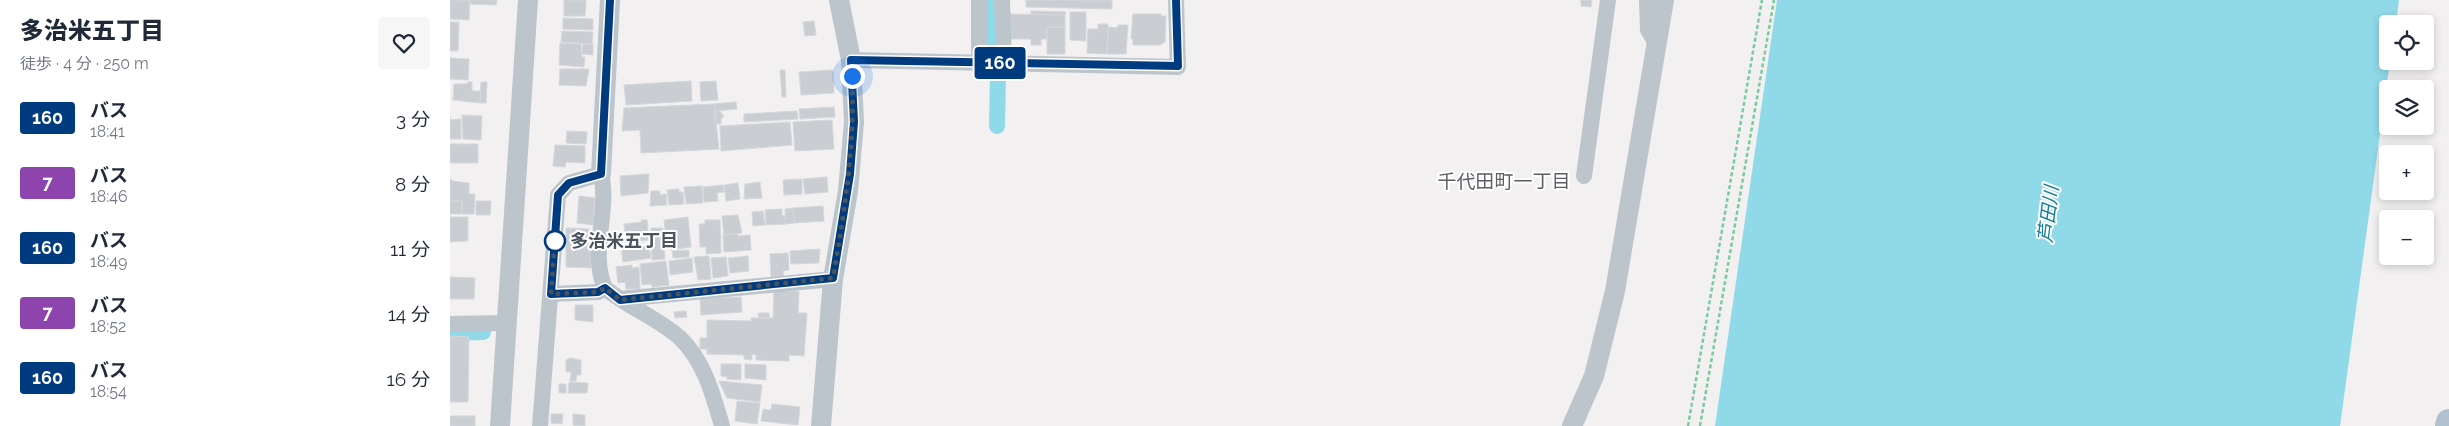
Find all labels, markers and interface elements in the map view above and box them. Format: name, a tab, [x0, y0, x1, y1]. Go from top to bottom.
map controls	[2379, 15, 2434, 265]
button: locate	[2379, 15, 2434, 70]
text: 多治米五丁目	[20, 16, 164, 45]
button: heart	[378, 17, 430, 69]
line badge: 160	[971, 47, 1029, 79]
text: 160	[985, 52, 1015, 73]
text: 徒歩 · 4 分 · 250 m	[20, 54, 149, 73]
your location	[840, 64, 865, 89]
button: layers	[2379, 80, 2434, 135]
text: バス	[90, 99, 128, 121]
text: 160	[32, 107, 63, 128]
text: 3 分	[396, 108, 430, 130]
text: 18:41	[90, 122, 125, 141]
button: +	[2379, 145, 2434, 200]
text: バス	[90, 164, 128, 186]
district label: 千代田町一丁目	[1437, 170, 1571, 192]
text: 7	[42, 172, 53, 193]
text: 8 分	[395, 173, 430, 195]
water label: 芦田川	[2034, 182, 2063, 244]
text: 18:46	[90, 187, 128, 206]
button: −	[2379, 210, 2434, 265]
text: バス	[90, 229, 128, 251]
marker: 多治米五丁目	[544, 230, 566, 252]
place label: 多治米五丁目	[570, 230, 678, 251]
text: 160	[32, 237, 63, 258]
text: 11 分	[390, 238, 430, 260]
text: 18:49	[90, 252, 127, 271]
text: バス	[90, 294, 128, 316]
text: 7	[42, 302, 53, 323]
text: 14 分	[388, 303, 430, 325]
text: 18:52	[90, 317, 126, 336]
text: バス	[90, 359, 128, 381]
text: 160	[32, 367, 63, 388]
text: 16 分	[387, 368, 430, 390]
text: 18:54	[90, 382, 127, 401]

